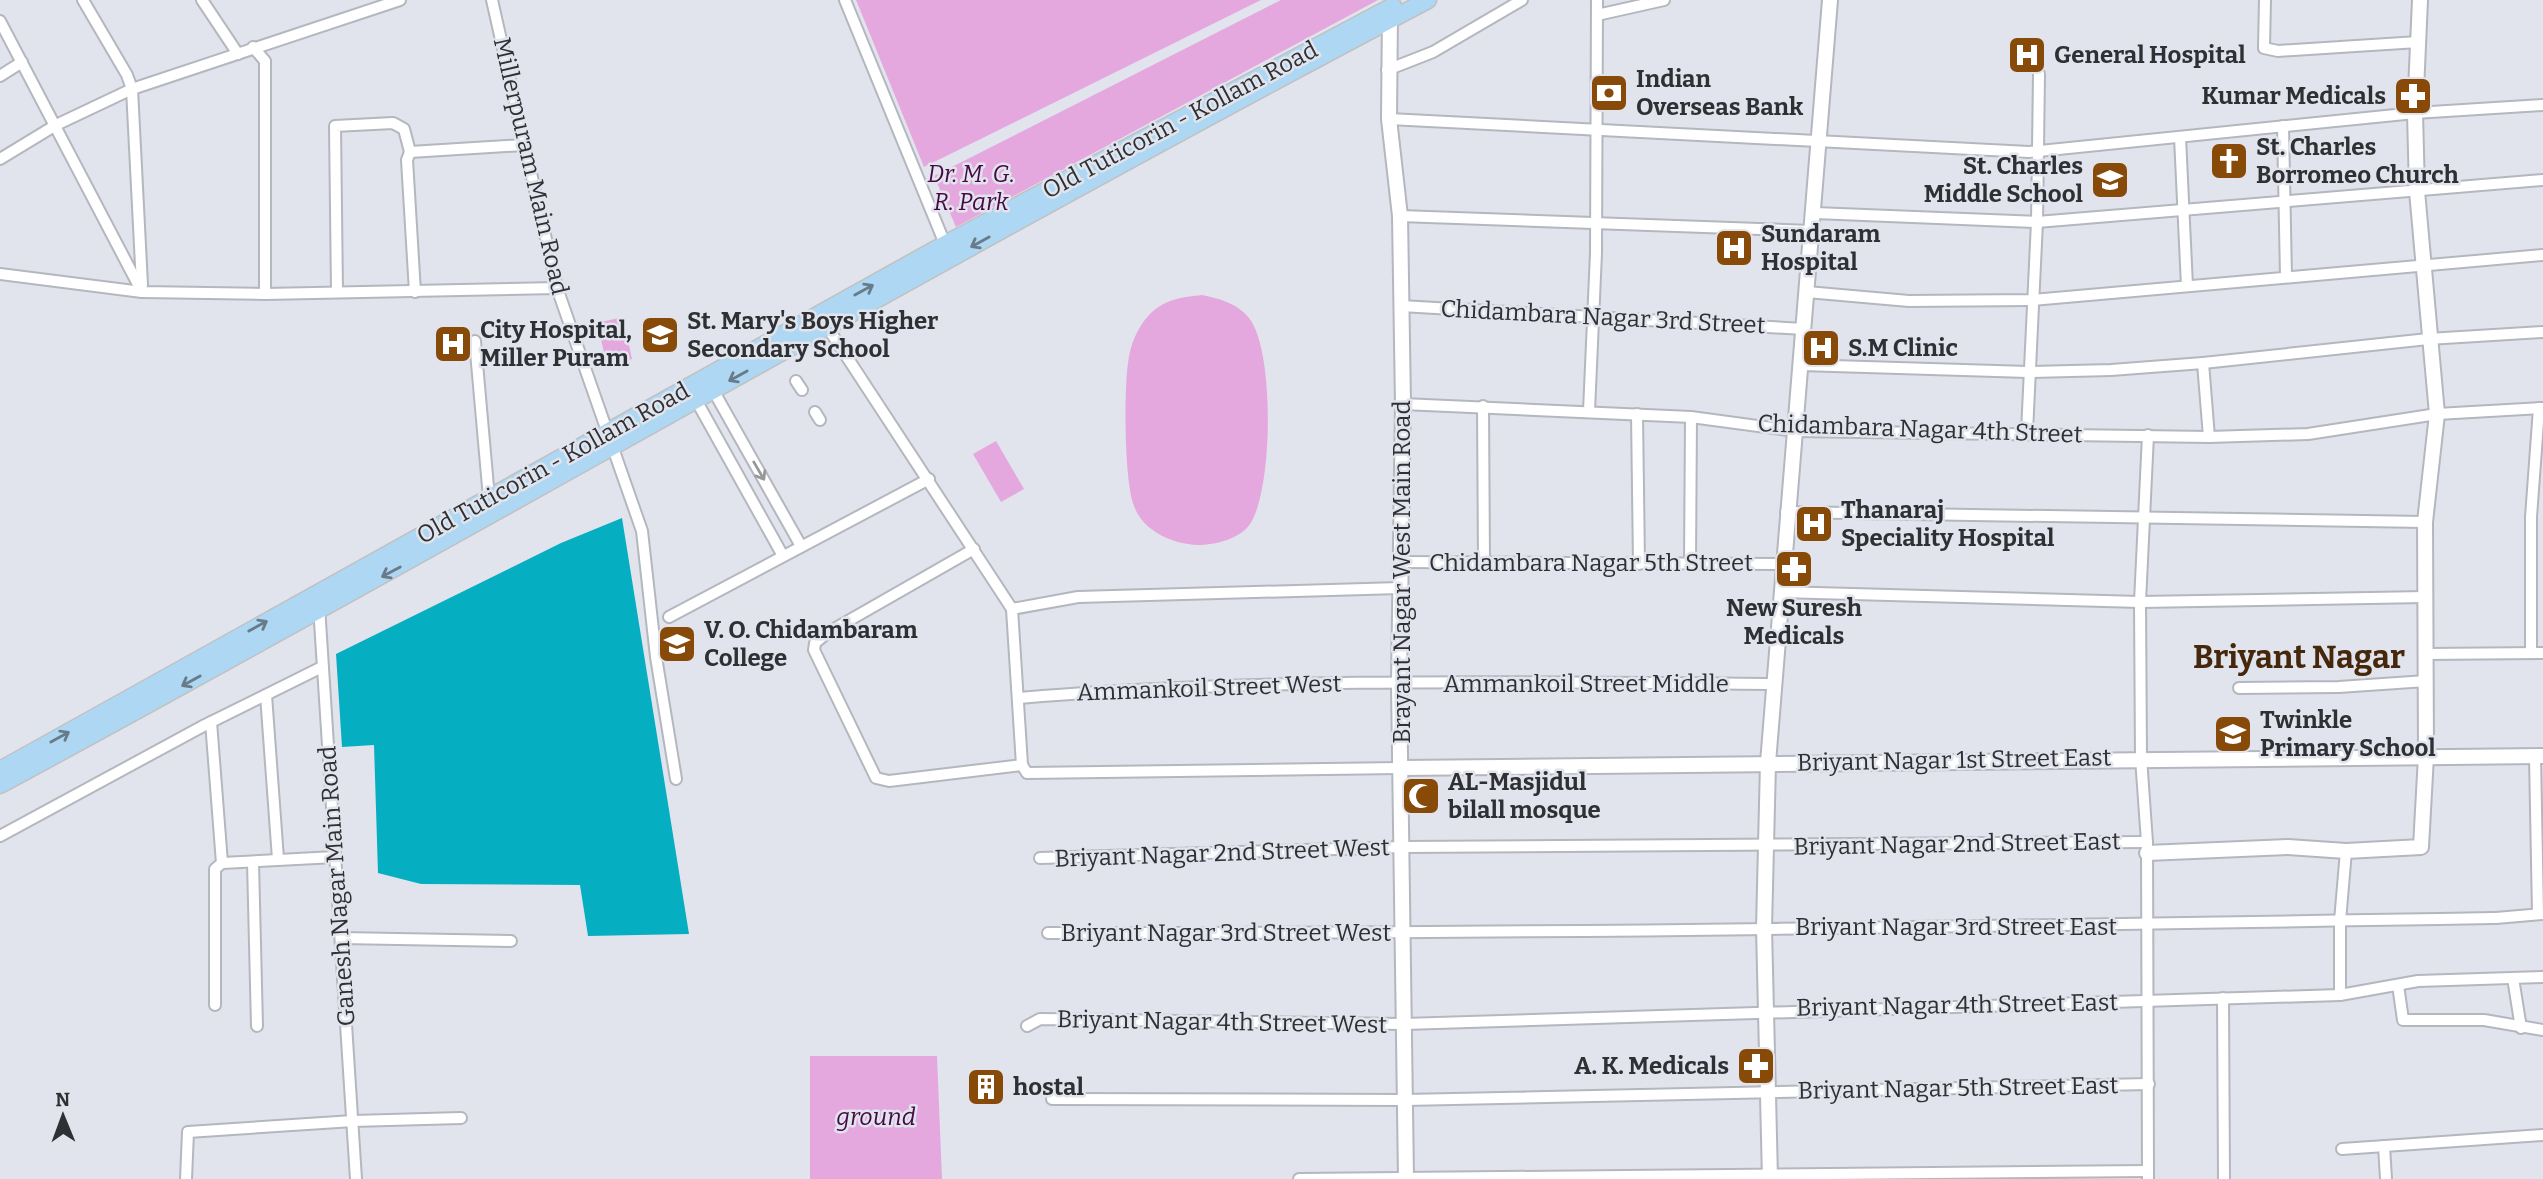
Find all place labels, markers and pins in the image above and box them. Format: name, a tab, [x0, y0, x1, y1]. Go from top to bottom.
hospital icon: General Hospital	[2006, 34, 2048, 76]
place label: General Hospital	[2054, 41, 2246, 69]
place label: Indian Overseas Bank	[1636, 65, 1804, 121]
bank icon: Indian Overseas Bank	[1588, 72, 1630, 114]
pharmacy icon: Kumar Medicals	[2392, 75, 2434, 117]
place label: Kumar Medicals	[2202, 82, 2386, 110]
place label: St. Charles Borromeo Church	[2256, 133, 2459, 189]
church icon: St. Charles Borromeo Church	[2208, 140, 2250, 182]
place label: St. Charles Middle School	[1924, 152, 2084, 208]
school or university icon: St. Charles Middle School	[2089, 159, 2131, 201]
place label: Sundaram Hospital	[1761, 220, 1881, 276]
hospital icon: Sundaram Hospital	[1713, 227, 1755, 269]
place label: St. Mary's Boys Higher Secondary School	[687, 307, 938, 363]
school or university icon: St. Mary's Boys Higher Secondary School	[639, 314, 681, 356]
place label: City Hospital, Miller Puram	[480, 316, 632, 372]
hospital icon: City Hospital, Miller Puram	[432, 323, 474, 365]
hospital icon: S.M Clinic	[1800, 327, 1842, 369]
place label: S.M Clinic	[1848, 334, 1958, 362]
place label: Thanaraj Speciality Hospital	[1841, 496, 2055, 552]
hospital icon: Thanaraj Speciality Hospital	[1793, 503, 1835, 545]
pharmacy icon: New Suresh Medicals	[1773, 548, 1815, 590]
place label: New Suresh Medicals	[1726, 594, 1862, 650]
place label: V. O. Chidambaram College	[704, 616, 918, 672]
school or university icon: V. O. Chidambaram College	[656, 623, 698, 665]
place label: Twinkle Primary School	[2260, 706, 2436, 762]
school or university icon: Twinkle Primary School	[2212, 713, 2254, 755]
place label: AL-Masjidul bilall mosque	[1448, 768, 1601, 824]
mosque icon: AL-Masjidul bilall mosque	[1400, 775, 1442, 817]
pharmacy icon: A. K. Medicals	[1735, 1045, 1777, 1087]
place label: A. K. Medicals	[1574, 1052, 1729, 1080]
building icon: hostal	[965, 1066, 1007, 1108]
place label: hostal	[1013, 1073, 1085, 1101]

